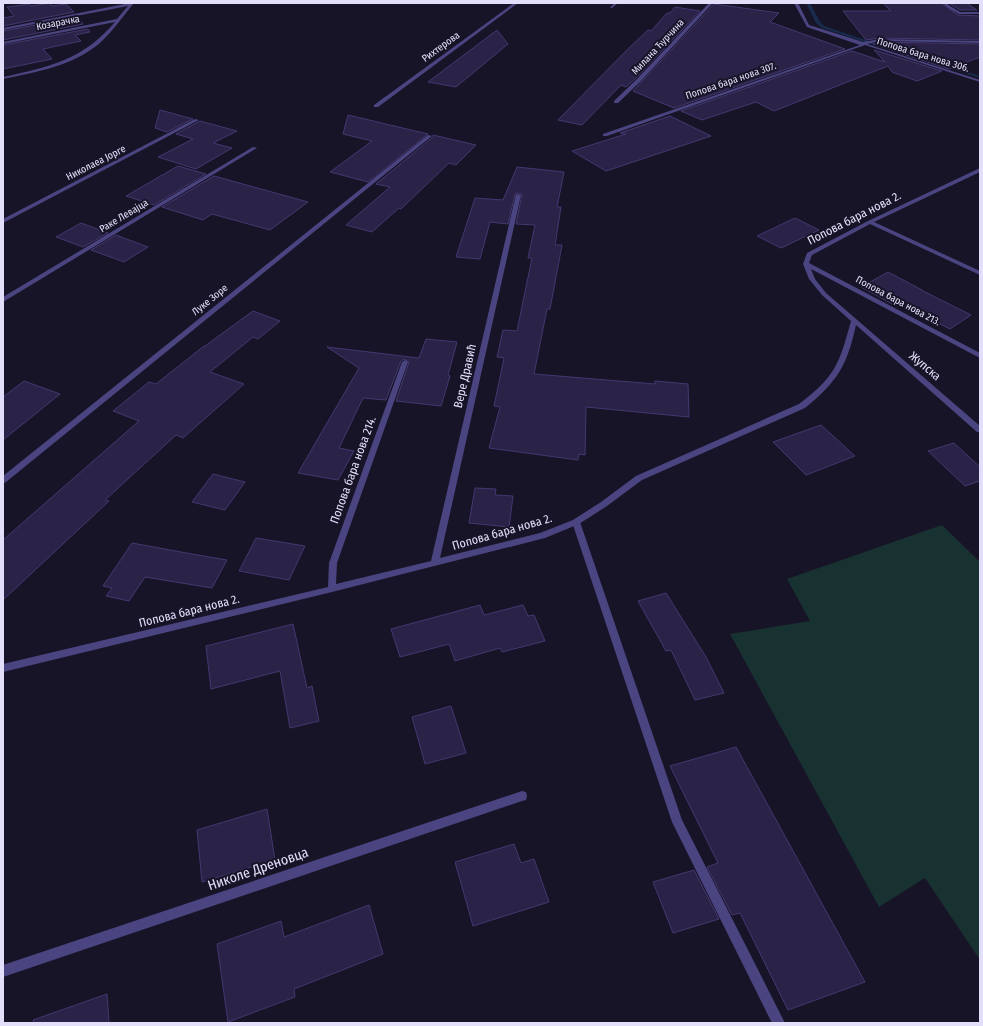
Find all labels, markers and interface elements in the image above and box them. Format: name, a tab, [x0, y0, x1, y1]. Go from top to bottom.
street label: Козарачка	[35, 13, 81, 33]
street label: Милана Ћурчина	[629, 17, 687, 77]
street label: Рихтерова	[420, 29, 462, 65]
street label: Попова бара нова 306.	[875, 35, 971, 75]
street label: Попова бара нова 307.	[684, 60, 778, 102]
street label: Николаеа Јорге	[64, 143, 128, 183]
street label: Попова бара нова 2.	[805, 188, 903, 248]
street label: Раке Левајца	[97, 196, 151, 235]
street label: Попова бара нова 213.	[854, 274, 942, 328]
street label: Луке Зоре	[190, 282, 230, 318]
street label: Вере Дравић	[451, 343, 479, 409]
street label: Жупска	[906, 349, 944, 383]
street label: Попова бара нова 214.	[327, 414, 379, 526]
street label: Попова бара нова 2.	[451, 511, 554, 553]
street label: Попова бара нова 2.	[137, 592, 241, 630]
street label: Николе Дреновца	[205, 844, 311, 894]

